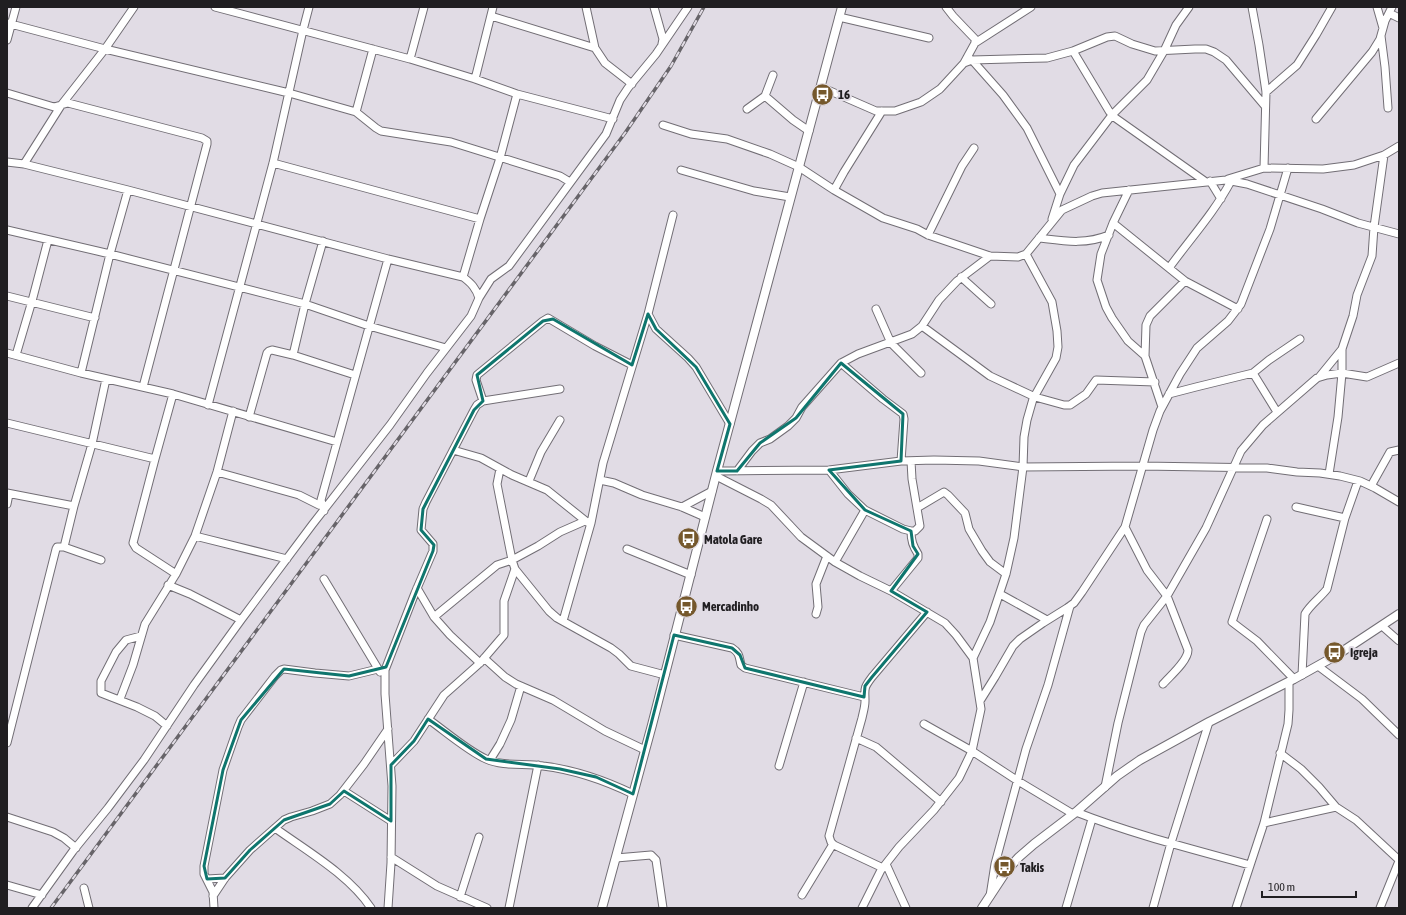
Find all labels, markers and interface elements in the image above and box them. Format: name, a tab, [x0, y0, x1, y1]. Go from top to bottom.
bus stop icon: 16	[810, 81, 836, 107]
place label: 16	[838, 87, 850, 102]
bus stop icon: Matola Gare	[676, 526, 702, 552]
place label: Matola Gare	[704, 532, 763, 547]
bus stop icon: Mercadinho	[674, 593, 700, 619]
place label: Mercadinho	[702, 599, 759, 614]
bus stop icon: Igreja	[1321, 639, 1347, 665]
place label: Igreja	[1350, 645, 1378, 660]
bus stop icon: Takis	[991, 854, 1017, 880]
place label: Takis	[1020, 860, 1044, 875]
scale bar	[1262, 873, 1356, 899]
text: 100 m	[1268, 880, 1295, 894]

